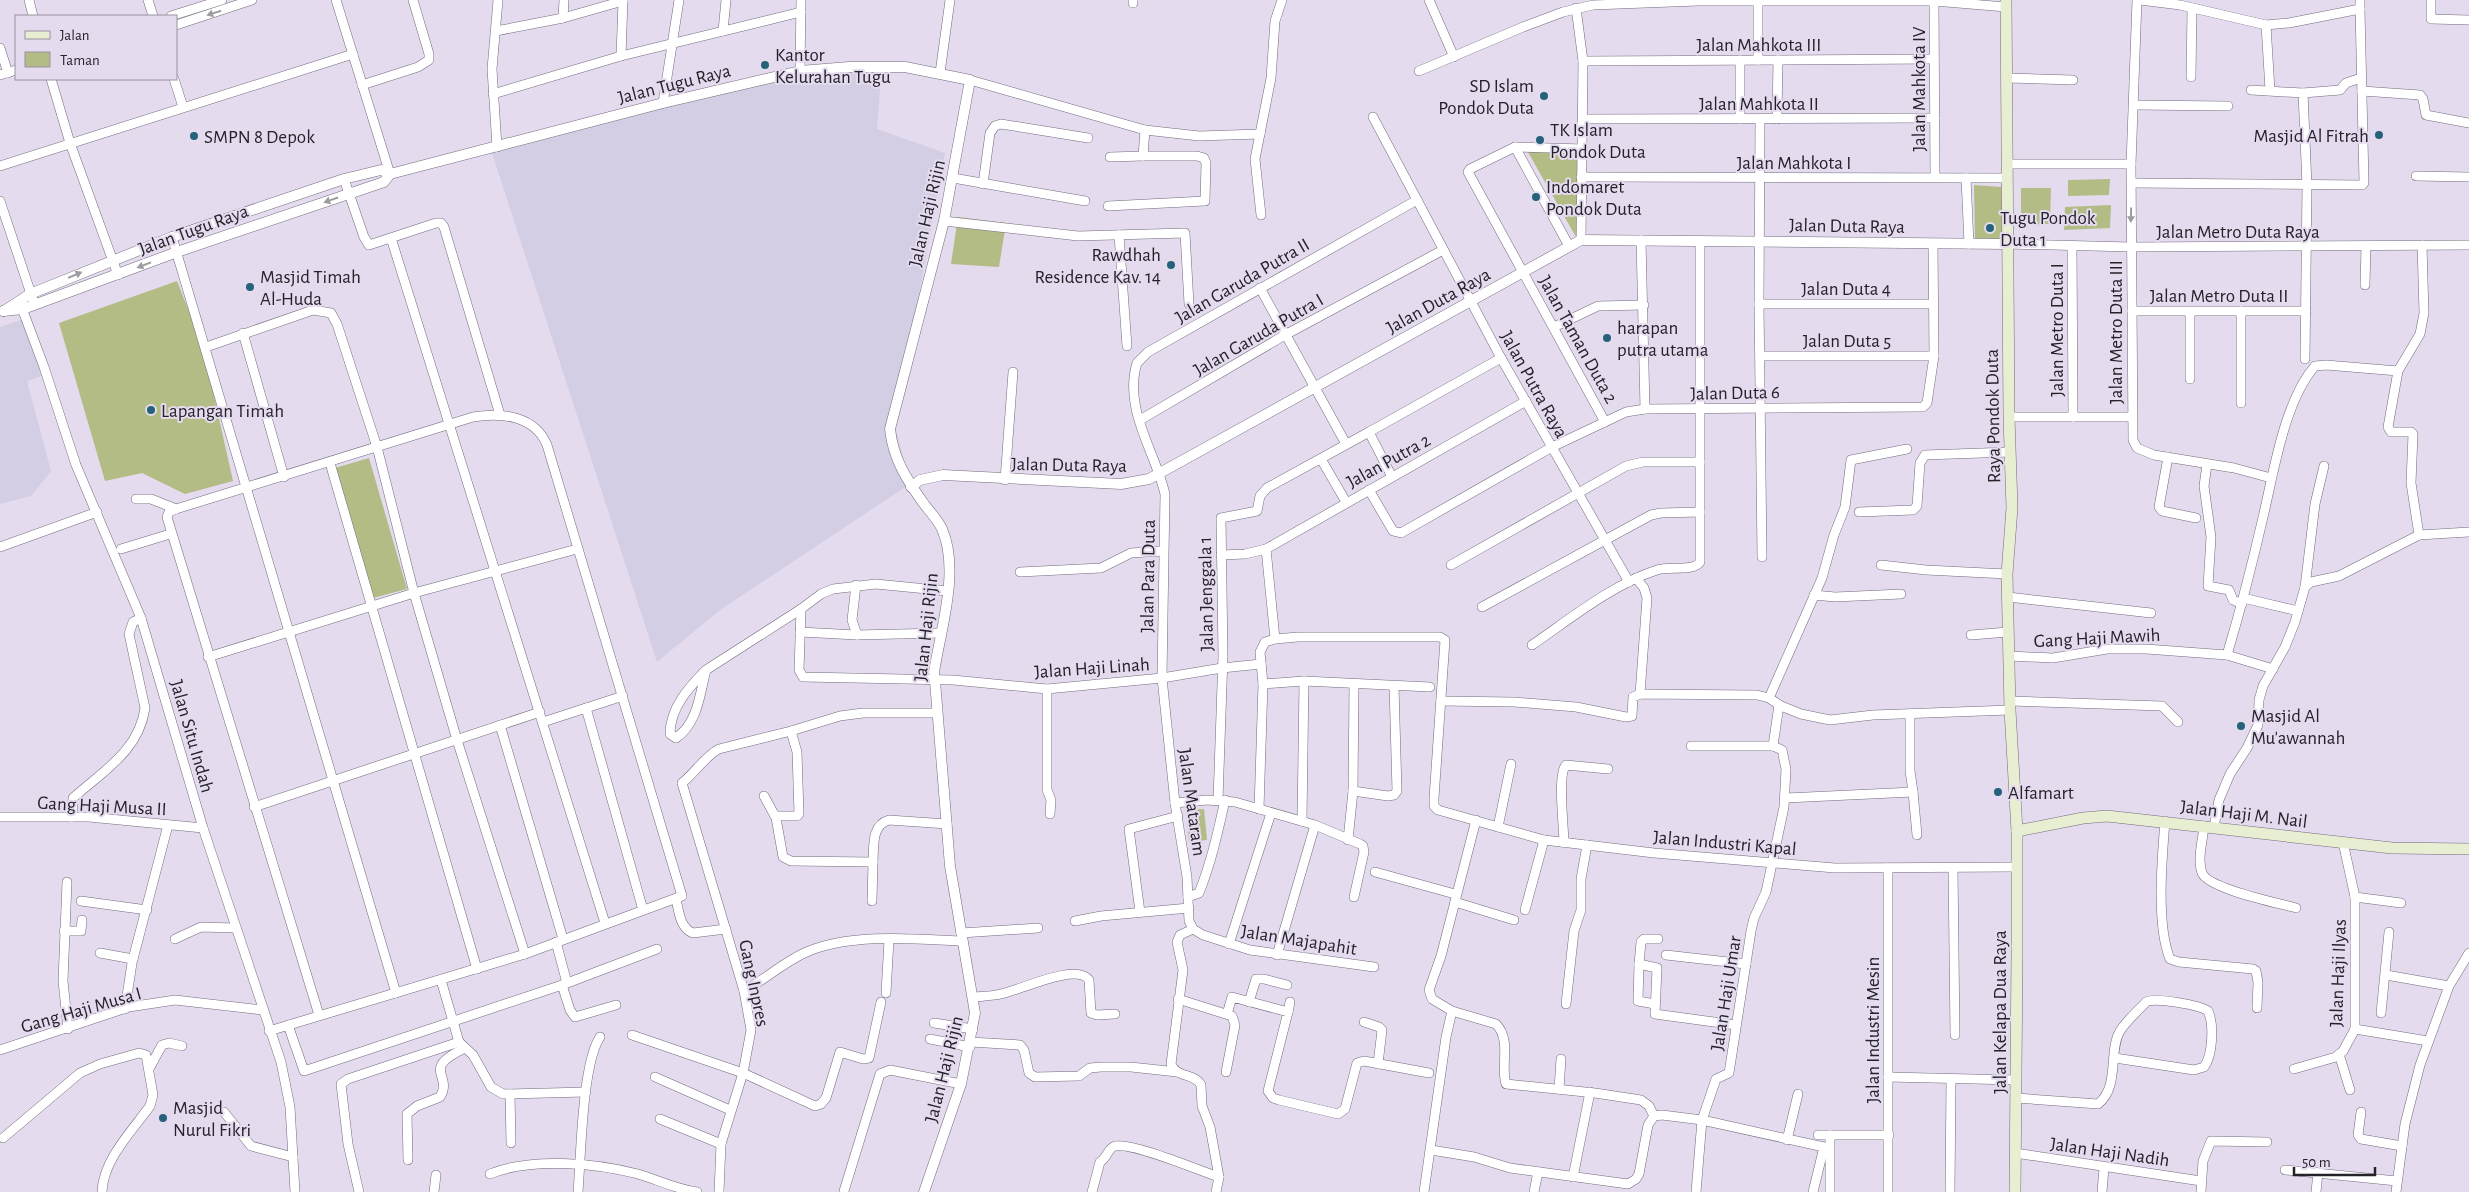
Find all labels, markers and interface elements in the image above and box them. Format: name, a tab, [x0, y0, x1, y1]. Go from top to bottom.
one-way arrow	[206, 9, 221, 17]
legend	[15, 15, 178, 80]
street label: Jalan Mahkota IV	[1910, 26, 1929, 152]
text: Jalan	[60, 28, 90, 43]
street label: Jalan Mahkota III	[1697, 36, 1821, 55]
place label: Kantor Kelurahan Tugu	[775, 46, 891, 87]
text: Taman	[60, 53, 100, 68]
marker: Kantor Kelurahan Tugu	[759, 59, 771, 71]
street label: Jalan Tugu Raya	[616, 61, 733, 108]
place label: SD Islam Pondok Duta	[1438, 77, 1534, 118]
marker: SD Islam Pondok Duta	[1538, 90, 1550, 102]
street label: Jalan Mahkota II	[1699, 95, 1819, 114]
place label: TK Islam Pondok Duta	[1550, 121, 1646, 162]
place label: Masjid Al Fitrah	[2253, 127, 2369, 146]
place label: SMPN 8 Depok	[204, 128, 315, 147]
marker: Masjid Al Fitrah	[2373, 129, 2385, 141]
marker: SMPN 8 Depok	[188, 130, 200, 142]
marker: TK Islam Pondok Duta	[1534, 134, 1546, 146]
street label: Jalan Mahkota I	[1737, 154, 1851, 173]
street label: Jalan Haji Rijin	[906, 158, 949, 269]
place label: Indomaret Pondok Duta	[1546, 178, 1642, 219]
marker: Indomaret Pondok Duta	[1530, 191, 1542, 203]
one-way arrow	[323, 196, 338, 204]
street label: Jalan Tugu Raya	[136, 202, 251, 259]
one-way arrow	[2127, 207, 2135, 223]
place label: Tugu Pondok Duta 1	[2000, 209, 2096, 250]
street label: Jalan Duta Raya	[1789, 216, 1905, 237]
marker: Tugu Pondok Duta 1	[1984, 222, 1996, 234]
street label: Jalan Metro Duta Raya	[2156, 223, 2320, 242]
street label: Jalan Garuda Putra II	[1172, 235, 1313, 327]
place label: Rawdhah Residence Kav. 14	[1035, 246, 1161, 287]
marker: Rawdhah Residence Kav. 14	[1165, 259, 1177, 271]
street label: Jalan Metro Duta III	[2107, 260, 2126, 404]
one-way arrow	[136, 261, 151, 269]
street label: Jalan Metro Duta I	[2048, 263, 2067, 397]
street label: Jalan Duta Raya	[1384, 265, 1494, 338]
place label: Masjid Timah Al-Huda	[260, 268, 361, 309]
one-way arrow	[68, 271, 83, 279]
street label: Jalan Taman Duta 2	[1535, 273, 1621, 407]
street label: Jalan Duta 4	[1801, 280, 1891, 299]
marker: Masjid Timah Al-Huda	[244, 281, 256, 293]
street label: Jalan Metro Duta II	[2150, 287, 2288, 306]
street label: Jalan Garuda Putra I	[1191, 291, 1327, 380]
place label: harapan putra utama	[1617, 319, 1709, 360]
street label: Jalan Putra Raya	[1497, 328, 1571, 442]
marker: harapan putra utama	[1601, 332, 1613, 344]
street label: Jalan Duta 5	[1803, 332, 1891, 351]
street label: Raya Pondok Duta	[1983, 348, 2004, 483]
street label: Jalan Duta 6	[1690, 383, 1780, 404]
place label: Lapangan Timah	[161, 402, 284, 421]
marker: Lapangan Timah	[145, 404, 157, 416]
street label: Jalan Putra 2	[1344, 430, 1434, 492]
street label: Jalan Duta Raya	[1011, 455, 1127, 476]
street label: Jalan Para Duta	[1138, 519, 1159, 633]
street label: Jalan Jenggala 1	[1196, 536, 1217, 652]
street label: Jalan Haji Rijin	[911, 572, 942, 682]
street label: Gang Haji Mawih	[2033, 626, 2161, 651]
street label: Jalan Haji Linah	[1034, 655, 1150, 682]
street label: Jalan Situ Indah	[166, 678, 217, 795]
place label: Masjid Al Mu'awannah	[2251, 707, 2345, 748]
marker: Masjid Al Mu'awannah	[2235, 720, 2247, 732]
street label: Jalan Mataram	[1175, 747, 1208, 857]
place label: Alfamart	[2008, 784, 2074, 803]
marker: Alfamart	[1992, 786, 2004, 798]
street label: Gang Haji Musa II	[37, 794, 167, 819]
street label: Jalan Haji M. Nail	[2179, 797, 2308, 832]
street label: Jalan Industri Kapal	[1652, 828, 1797, 859]
street label: Jalan Haji Ilyas	[2327, 919, 2350, 1027]
street label: Jalan Majapahit	[1240, 922, 1358, 959]
street label: Jalan Kelapa Dua Raya	[1991, 930, 2010, 1094]
street label: Jalan Haji Umar	[1708, 934, 1745, 1052]
street label: Gang Inpres	[735, 938, 772, 1028]
street label: Jalan Industri Mesin	[1864, 957, 1883, 1103]
street label: Gang Haji Musa I	[19, 984, 144, 1037]
street label: Jalan Haji Rijin	[922, 1014, 967, 1125]
place label: Masjid Nurul Fikri	[173, 1099, 251, 1140]
marker: Masjid Nurul Fikri	[157, 1112, 169, 1124]
street label: Jalan Haji Nadih	[2049, 1135, 2171, 1170]
scale bar	[2294, 1144, 2375, 1176]
text: 50 m	[2302, 1155, 2331, 1170]

